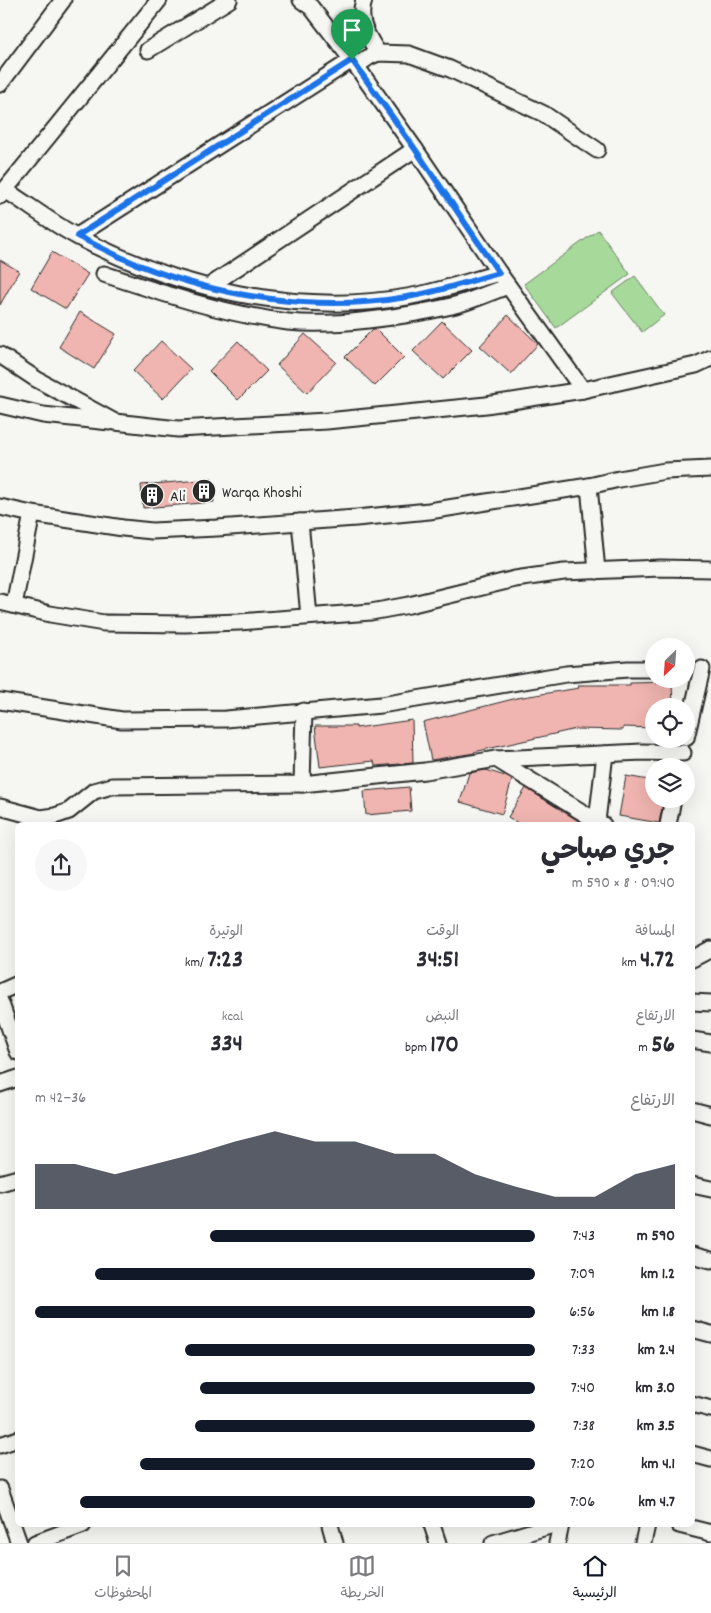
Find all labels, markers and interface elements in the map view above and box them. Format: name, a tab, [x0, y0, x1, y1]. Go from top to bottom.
pin	[331, 9, 373, 60]
icon: arrive	[338, 16, 366, 44]
building icon: Warqa Khoshi	[191, 478, 217, 504]
building icon: Ali	[139, 482, 165, 508]
place label: Warqa Khoshi	[222, 482, 302, 505]
place label: Ali	[170, 486, 186, 509]
north arrow	[645, 638, 695, 688]
map controls	[645, 638, 695, 808]
button: locate	[645, 698, 695, 748]
button: layers	[645, 758, 695, 808]
text: جري صباحي	[541, 833, 675, 873]
button: share	[35, 839, 87, 891]
text: 09:40 · 8 × 590 m	[572, 872, 675, 895]
text: الوتيرة	[209, 922, 243, 942]
text: الوقت	[426, 922, 459, 942]
text: المسافة	[635, 922, 675, 942]
text: 7:23	[207, 943, 243, 979]
text: 34:51	[416, 943, 459, 979]
text: 4.72	[640, 943, 675, 979]
text: /km	[185, 953, 207, 973]
text: km	[621, 953, 640, 973]
text: kcal	[222, 1007, 243, 1027]
text: النبض	[426, 1007, 459, 1027]
text: الارتفاع	[636, 1007, 675, 1027]
text: 334	[210, 1027, 243, 1063]
text: 170	[430, 1028, 459, 1064]
text: 56	[651, 1028, 675, 1064]
text: bpm	[405, 1038, 430, 1058]
text: m	[638, 1038, 651, 1058]
text: 36–42 m	[35, 1087, 86, 1110]
text: الارتفاع	[630, 1090, 675, 1113]
text: 7:43	[572, 1225, 595, 1248]
text: 590 m	[637, 1225, 675, 1248]
text: 7:09	[570, 1263, 595, 1286]
text: 1.2 km	[641, 1263, 675, 1286]
text: 6:56	[569, 1301, 595, 1324]
text: 1.8 km	[641, 1301, 675, 1324]
text: 7:33	[572, 1339, 595, 1362]
text: 2.4 km	[637, 1339, 675, 1362]
text: 7:40	[571, 1377, 595, 1400]
text: 3.0 km	[635, 1377, 675, 1400]
text: 7:38	[573, 1415, 595, 1438]
text: 3.5 km	[637, 1415, 675, 1438]
text: 7:20	[571, 1453, 595, 1476]
text: 4.1 km	[641, 1453, 675, 1476]
text: 7:06	[570, 1491, 595, 1514]
text: 4.7 km	[638, 1491, 675, 1514]
tab: المحفوظات	[94, 1552, 152, 1605]
tab: الخريطة	[341, 1552, 384, 1605]
tab: الرئيسية	[573, 1552, 617, 1605]

